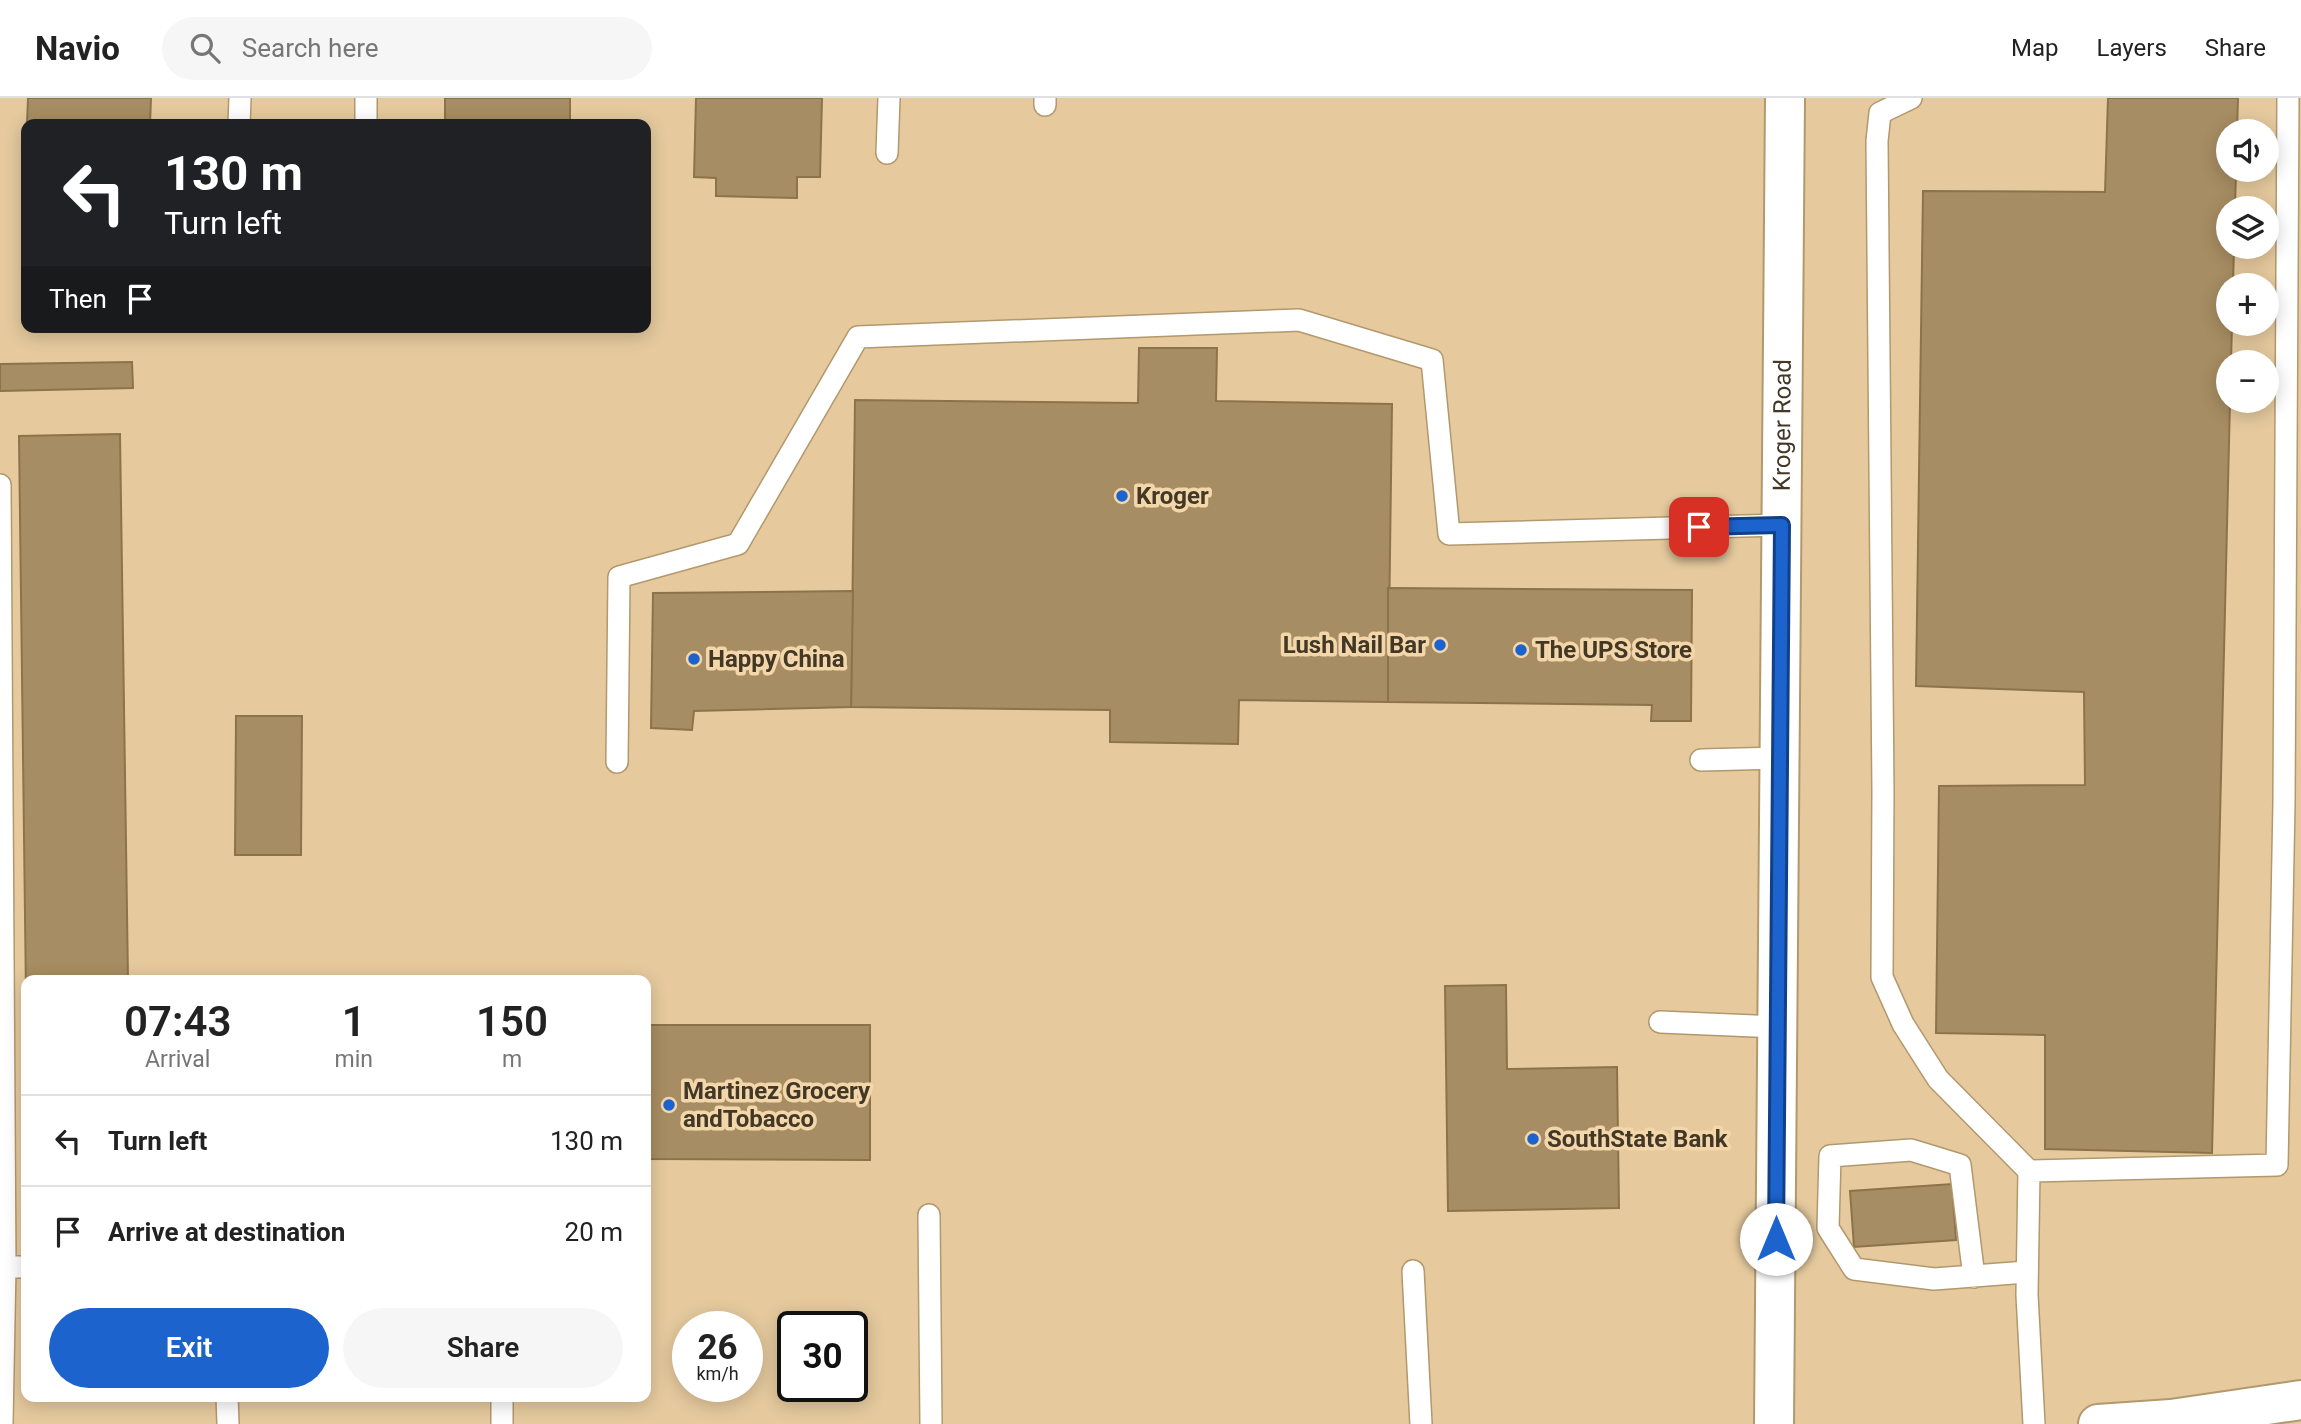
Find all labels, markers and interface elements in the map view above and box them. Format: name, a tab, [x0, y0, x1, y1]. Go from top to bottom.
search box	[162, 17, 652, 80]
text: Navio	[35, 29, 120, 68]
icon: search	[186, 29, 224, 67]
text: Search here	[242, 33, 379, 63]
text: Map	[2011, 34, 2059, 62]
text: Layers	[2097, 34, 2167, 62]
text: Share	[2205, 34, 2266, 62]
map controls	[2216, 119, 2279, 413]
button: sound	[2216, 119, 2279, 182]
text: 130 m	[164, 145, 303, 202]
icon: left	[49, 147, 140, 238]
button: layers	[2216, 196, 2279, 259]
text: Turn left	[164, 204, 282, 242]
button: +	[2216, 273, 2279, 336]
icon: arrive	[121, 280, 159, 318]
text: Then	[49, 284, 107, 314]
button: −	[2216, 350, 2279, 413]
street label: Kroger Road	[1768, 359, 1797, 491]
place label: Kroger	[1136, 482, 1209, 510]
marker: Kroger	[1114, 488, 1130, 504]
pin	[1669, 497, 1729, 557]
icon: arrive	[1680, 508, 1718, 546]
place label: Lush Nail Bar	[1283, 631, 1426, 659]
place label: The UPS Store	[1535, 636, 1692, 664]
marker: Lush Nail Bar	[1432, 637, 1448, 653]
marker: The UPS Store	[1513, 642, 1529, 658]
place label: Happy China	[708, 645, 845, 673]
marker: Happy China	[686, 651, 702, 667]
text: 07:43	[124, 997, 231, 1046]
text: 1	[342, 997, 366, 1046]
text: 150	[476, 997, 548, 1046]
text: Arrival	[145, 1046, 210, 1073]
text: min	[334, 1046, 373, 1073]
text: m	[502, 1046, 522, 1073]
place label: Martinez Grocery andTobacco	[683, 1077, 871, 1133]
marker: Martinez Grocery andTobacco	[661, 1097, 677, 1113]
icon: left	[49, 1122, 87, 1160]
place label: SouthState Bank	[1547, 1125, 1729, 1153]
text: Turn left	[108, 1126, 207, 1156]
text: 130 m	[550, 1126, 623, 1156]
marker: SouthState Bank	[1525, 1131, 1541, 1147]
position arrow	[1739, 1202, 1813, 1276]
icon: arrive	[49, 1213, 87, 1251]
text: Arrive at destination	[108, 1217, 345, 1247]
text: 20 m	[565, 1217, 623, 1247]
button: Exit	[49, 1308, 329, 1388]
button: Share	[343, 1308, 623, 1388]
speed limit sign: 30	[777, 1311, 868, 1402]
text: 26	[697, 1327, 738, 1368]
text: km/h	[696, 1363, 739, 1384]

